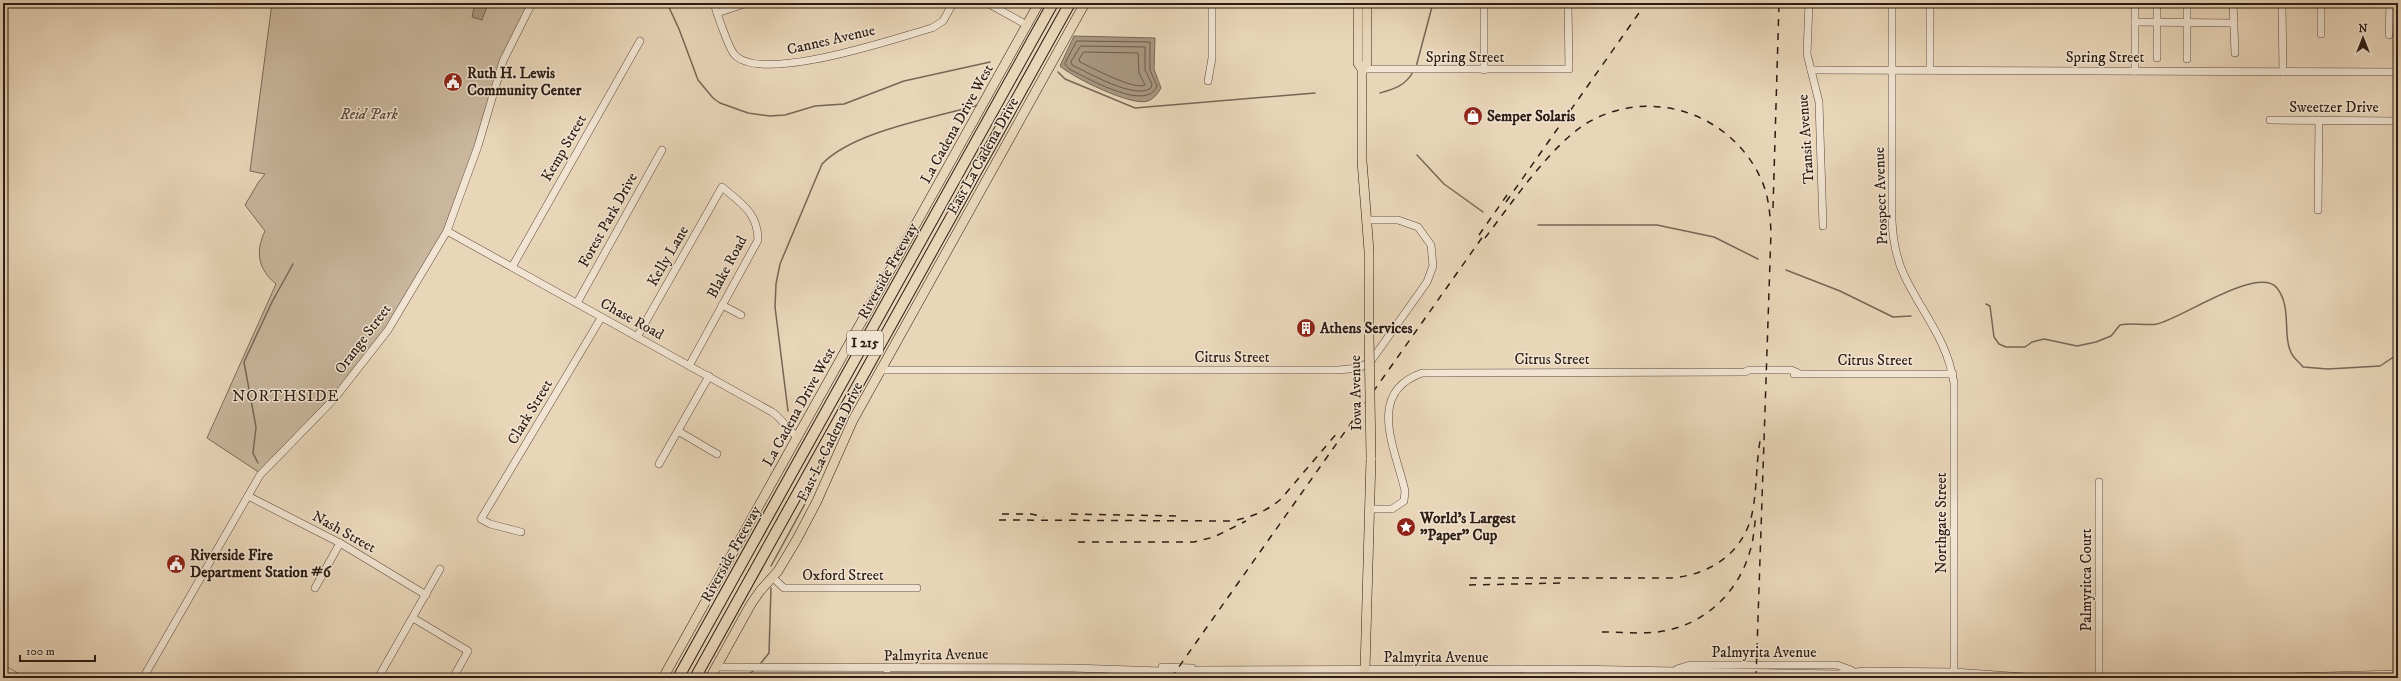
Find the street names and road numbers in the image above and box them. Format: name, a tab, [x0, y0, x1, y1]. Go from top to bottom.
street label: Cannes Avenue	[785, 21, 877, 59]
street label: Spring Street	[1426, 48, 1505, 67]
street label: Spring Street	[2066, 48, 2145, 67]
street label: La Cadena Drive West	[916, 61, 998, 187]
street label: East La Cadena Drive	[943, 94, 1023, 218]
street label: Transit Avenue	[1793, 94, 1819, 184]
street label: Sweetzer Drive	[2289, 98, 2379, 117]
street label: Kemp Street	[537, 111, 591, 185]
street label: Prospect Avenue	[1870, 147, 1892, 245]
street label: Forest Park Drive	[574, 169, 642, 271]
street label: Riverside Freeway	[854, 219, 923, 323]
street label: Kelly Lane	[643, 222, 693, 290]
street label: Blake Road	[703, 232, 752, 302]
street label: Chase Road	[597, 294, 668, 344]
street label: Orange Street	[331, 300, 396, 378]
road number: I 215	[847, 331, 883, 355]
street label: La Cadena Drive West	[758, 344, 840, 470]
street label: Citrus Street	[1194, 348, 1270, 367]
street label: Citrus Street	[1514, 350, 1590, 369]
street label: Citrus Street	[1837, 351, 1913, 370]
street label: Iowa Avenue	[1346, 355, 1366, 431]
street label: Clark Street	[503, 376, 557, 448]
street label: East La Cadena Drive	[793, 379, 867, 505]
street label: Northgate Street	[1932, 472, 1951, 573]
street label: Riverside Freeway	[697, 502, 766, 606]
street label: Nash Street	[309, 507, 379, 557]
street label: Palmyritca Court	[2077, 528, 2096, 632]
street label: Oxford Street	[802, 566, 884, 585]
street label: Palmyrita Avenue	[1712, 643, 1816, 662]
street label: Palmyrita Avenue	[883, 645, 989, 665]
street label: Palmyrita Avenue	[1384, 648, 1488, 667]

